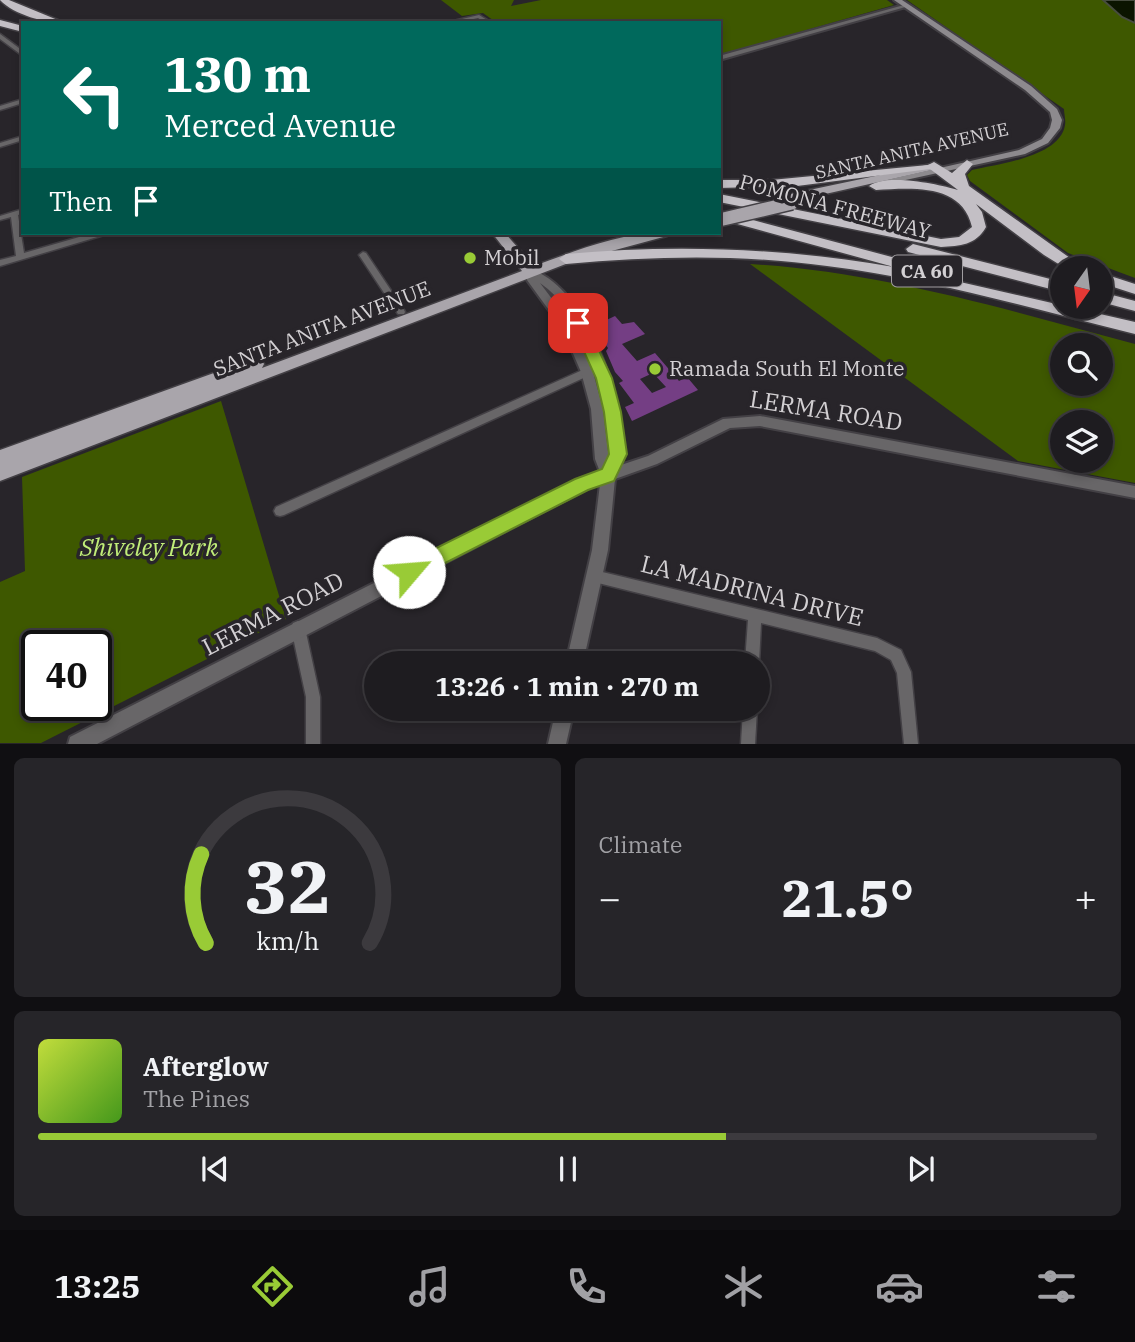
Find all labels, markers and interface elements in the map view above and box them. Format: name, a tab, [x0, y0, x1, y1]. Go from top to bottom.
text: 130 m	[164, 42, 311, 105]
icon: left	[49, 49, 140, 140]
text: Merced Avenue	[164, 104, 396, 146]
street label: SANTA ANITA AVENUE	[813, 117, 1011, 184]
street label: POMONA FREEWAY	[736, 167, 934, 245]
icon: arrive	[127, 182, 165, 220]
text: Then	[49, 184, 113, 218]
place label: Mobil	[484, 243, 540, 271]
marker: Mobil	[462, 250, 478, 266]
road number: CA 60	[892, 256, 962, 286]
north arrow	[1050, 256, 1113, 318]
map controls	[1050, 256, 1113, 473]
street label: SANTA ANITA AVENUE	[209, 274, 434, 382]
pin	[548, 293, 608, 353]
icon: arrive	[559, 304, 597, 342]
button: search	[1050, 333, 1113, 396]
place label: Ramada South El Monte	[669, 354, 905, 382]
marker: Ramada South El Monte	[647, 361, 663, 377]
street label: LERMA ROAD	[747, 382, 905, 438]
button: layers	[1050, 410, 1113, 473]
park label: Shiveley Park	[79, 531, 219, 563]
position arrow	[372, 535, 446, 609]
street label: LA MADRINA DRIVE	[638, 547, 867, 633]
street label: LERMA ROAD	[196, 564, 349, 662]
speed limit sign: 40	[21, 630, 112, 721]
text: 13:26 · 1 min · 270 m	[435, 669, 699, 703]
text: Climate	[599, 829, 682, 859]
text: 32	[244, 839, 331, 934]
text: 21.5°	[781, 864, 914, 931]
text: −	[599, 873, 621, 922]
text: +	[1074, 873, 1097, 922]
text: km/h	[256, 924, 319, 957]
text: Afterglow	[143, 1049, 269, 1083]
text: The Pines	[143, 1083, 250, 1113]
icon: previous	[196, 1150, 234, 1188]
icon: pause	[549, 1150, 587, 1188]
icon: next	[902, 1150, 940, 1188]
icon: directions	[248, 1262, 297, 1311]
icon: music	[405, 1262, 454, 1311]
icon: phone	[562, 1262, 611, 1311]
icon: climate	[719, 1262, 768, 1311]
icon: car	[875, 1262, 924, 1311]
icon: filters	[1032, 1262, 1081, 1311]
text: 13:25	[54, 1265, 140, 1307]

